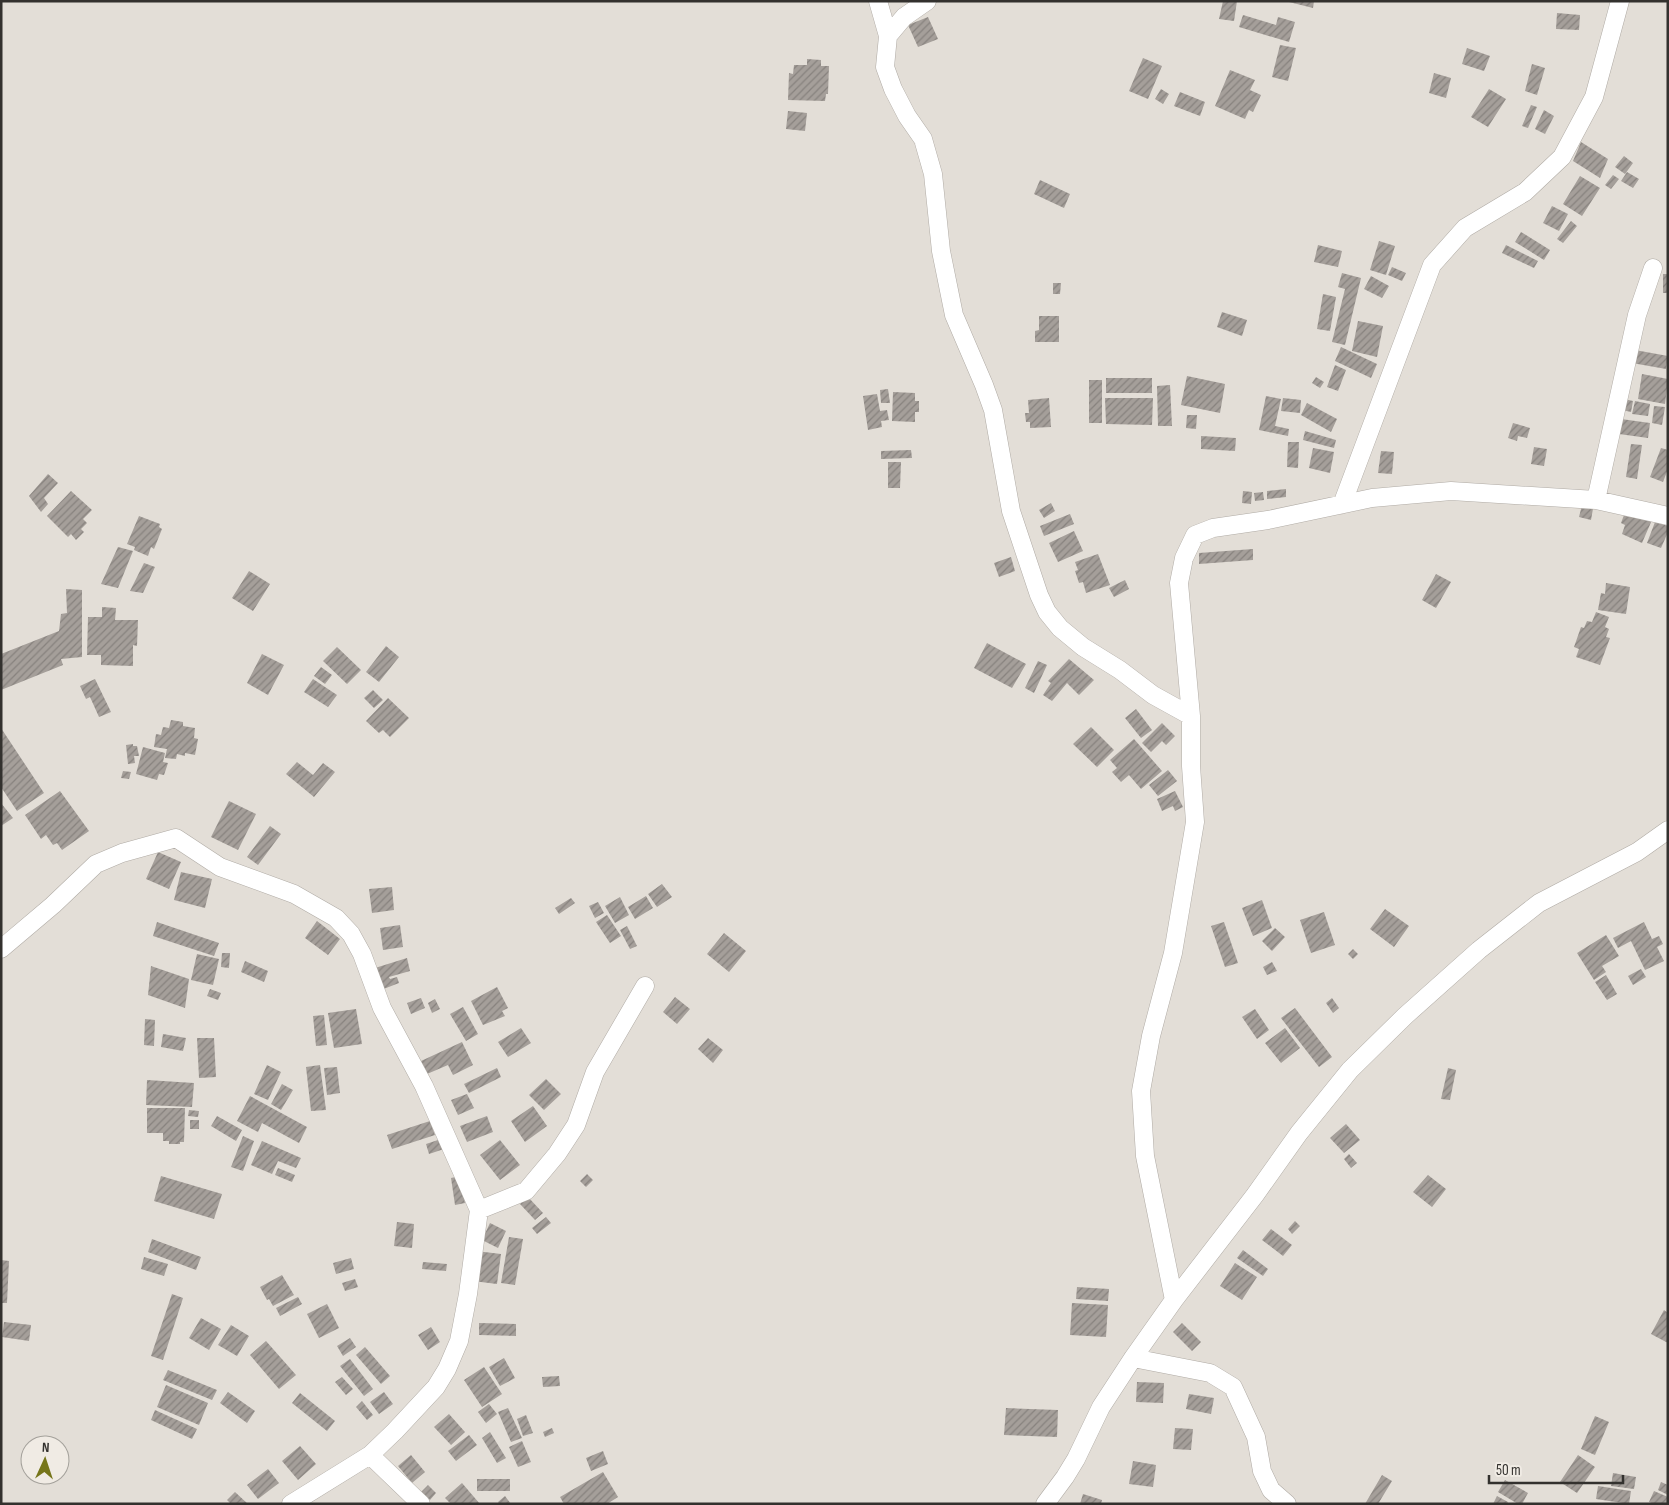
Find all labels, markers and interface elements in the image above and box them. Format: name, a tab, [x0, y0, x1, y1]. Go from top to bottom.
north arrow	[20, 1435, 70, 1485]
text: N	[41, 1439, 50, 1456]
scale bar	[1489, 1452, 1623, 1484]
text: 50 m	[1496, 1461, 1521, 1480]

